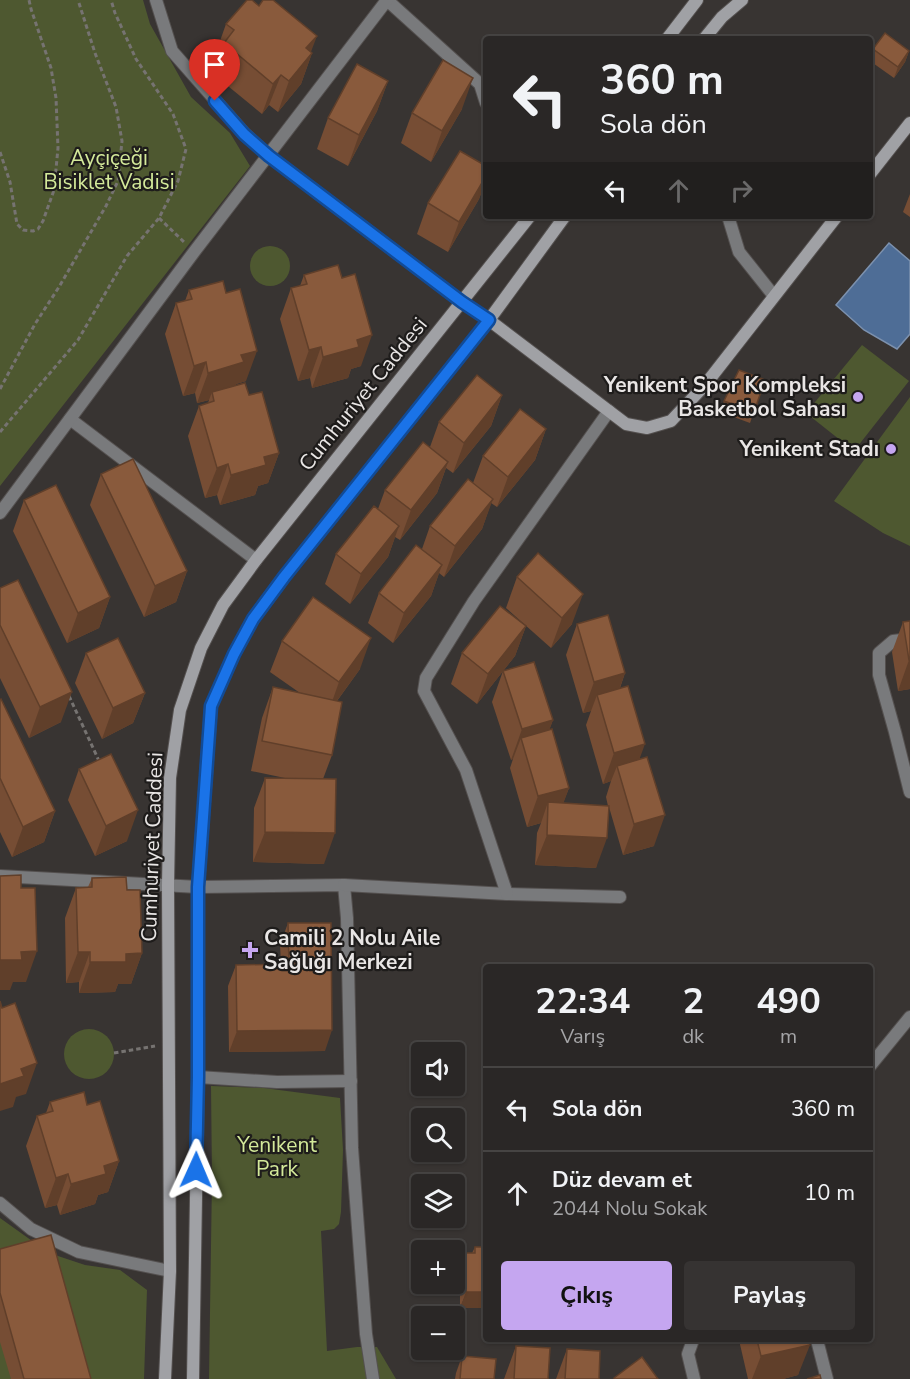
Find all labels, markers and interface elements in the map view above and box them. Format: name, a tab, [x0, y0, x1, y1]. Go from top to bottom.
pin	[189, 39, 240, 101]
icon: arrive	[198, 48, 231, 81]
text: 360 m	[600, 52, 724, 109]
icon: left	[501, 60, 579, 138]
text: Sola dön	[600, 106, 707, 143]
park label: Ayçiçeği Bisiklet Vadisi	[43, 144, 175, 196]
icon: left	[599, 174, 632, 207]
icon: ahead	[662, 174, 695, 207]
icon: right	[725, 174, 758, 207]
street label: Cumhuriyet Caddesi	[292, 311, 434, 477]
place label: Yenikent Spor Kompleksi Basketbol Sahası	[603, 371, 846, 423]
marker: Yenikent Spor Kompleksi Basketbol Sahası	[851, 390, 865, 404]
place label: Yenikent Stadı	[739, 435, 879, 463]
marker: Yenikent Stadı	[884, 442, 898, 456]
street label: Cumhuriyet Caddesi	[135, 752, 169, 942]
place label: Camili 2 Nolu Aile Sağlığı Merkezi	[264, 924, 440, 976]
marker: Camili 2 Nolu Aile Sağlığı Merkezi	[241, 941, 259, 959]
text: 22:34	[535, 977, 630, 1026]
text: 2	[682, 977, 704, 1026]
text: 490	[756, 977, 821, 1026]
text: Varış	[560, 1023, 605, 1050]
text: dk	[682, 1023, 704, 1050]
text: m	[780, 1023, 797, 1050]
map controls	[411, 1042, 465, 1360]
button: sound	[411, 1042, 465, 1096]
icon: left	[501, 1093, 534, 1126]
text: Sola dön	[552, 1094, 642, 1124]
text: 360 m	[791, 1094, 855, 1124]
button: search	[411, 1108, 465, 1162]
park label: Yenikent Park	[236, 1131, 317, 1183]
position arrow	[164, 1138, 228, 1202]
text: Düz devam et	[552, 1165, 692, 1195]
button: layers	[411, 1174, 465, 1228]
icon: ahead	[501, 1177, 534, 1210]
text: 10 m	[804, 1178, 855, 1208]
text: 2044 Nolu Sokak	[552, 1195, 707, 1222]
button: +	[411, 1240, 465, 1294]
button: Çıkış	[501, 1261, 672, 1330]
button: Paylaş	[684, 1261, 855, 1330]
button: −	[411, 1306, 465, 1360]

